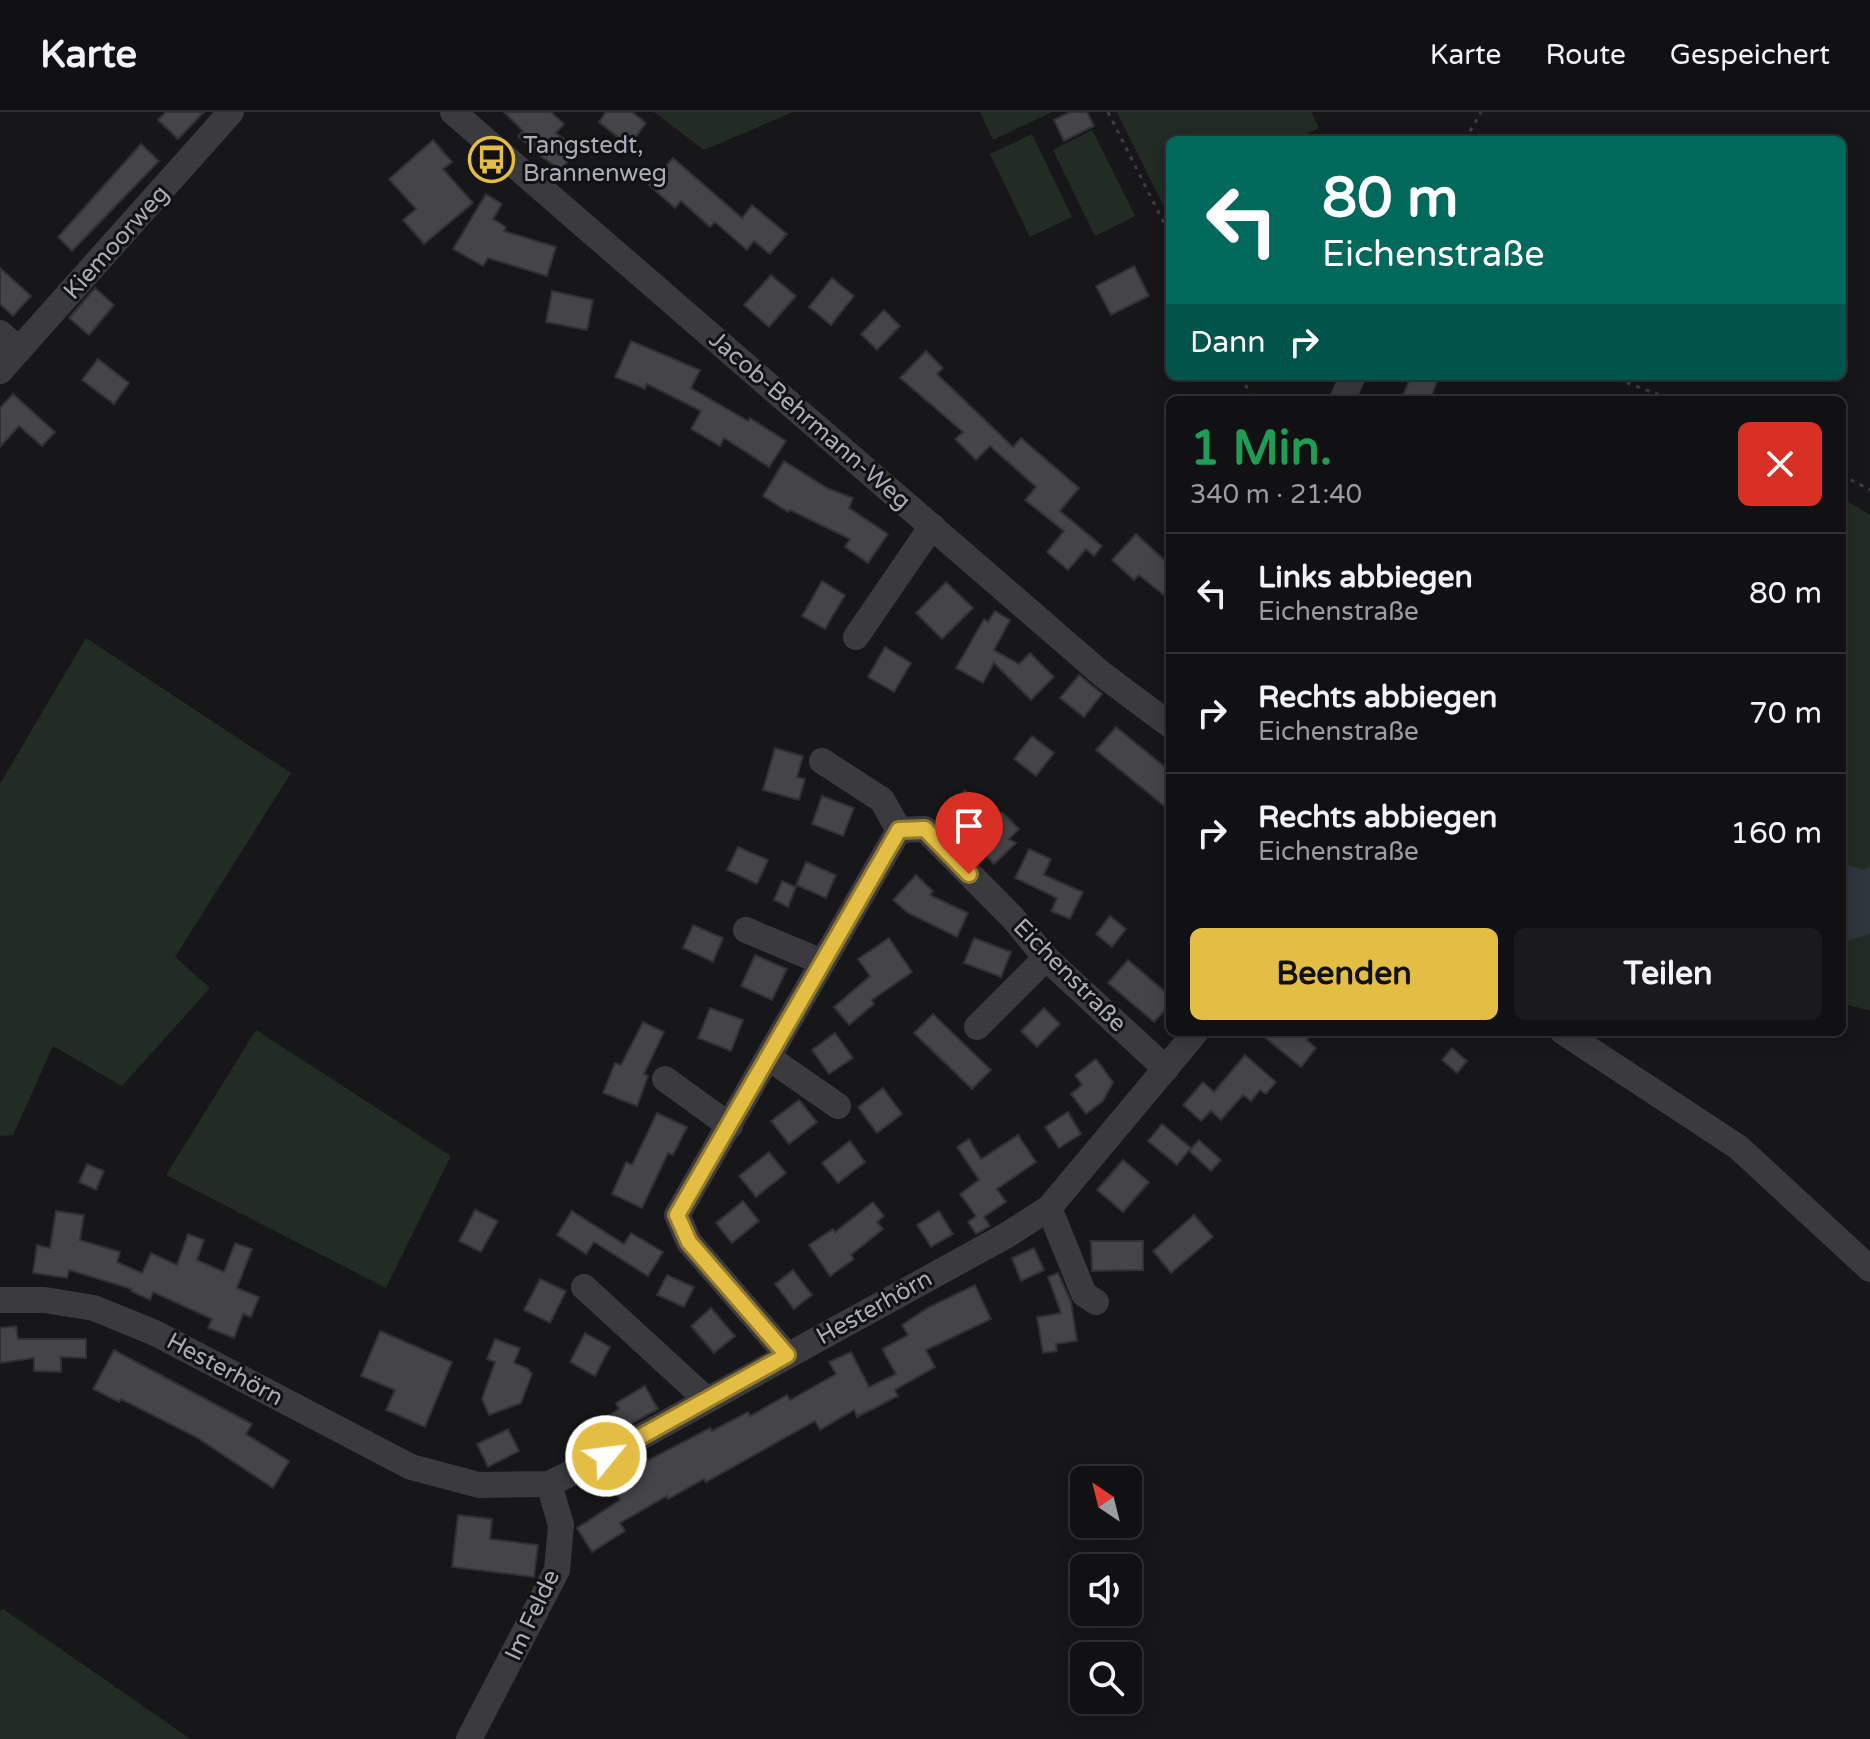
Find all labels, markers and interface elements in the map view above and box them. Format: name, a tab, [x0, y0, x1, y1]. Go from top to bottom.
text: Karte	[40, 32, 137, 78]
text: Karte	[1430, 38, 1501, 72]
text: Route	[1545, 38, 1626, 72]
text: Gespeichert	[1670, 38, 1830, 72]
place label: Tangstedt, Brannenweg	[523, 131, 667, 188]
bus stop icon: Tangstedt, Brannenweg	[468, 135, 516, 183]
text: 80 m	[1322, 165, 1458, 232]
icon: left	[1190, 168, 1294, 272]
street label: Kiemoorweg	[58, 179, 175, 305]
text: Eichenstraße	[1322, 233, 1545, 276]
icon: right	[1282, 320, 1326, 364]
text: Dann	[1190, 324, 1266, 361]
street label: Jacob-Behrmann-Weg	[703, 325, 916, 516]
text: 1 Min.	[1190, 420, 1332, 478]
button: close	[1738, 422, 1822, 506]
text: 340 m · 21:40	[1190, 479, 1362, 510]
text: Links abbiegen	[1258, 559, 1473, 596]
icon: left	[1190, 571, 1234, 615]
text: 80 m	[1749, 575, 1822, 612]
text: Eichenstraße	[1258, 596, 1419, 627]
text: Rechts abbiegen	[1258, 679, 1497, 716]
icon: right	[1190, 691, 1234, 735]
text: 70 m	[1749, 695, 1822, 732]
text: Eichenstraße	[1258, 716, 1419, 747]
pin	[935, 792, 1003, 874]
text: Rechts abbiegen	[1258, 799, 1497, 836]
icon: arrive	[947, 804, 991, 848]
icon: right	[1190, 811, 1234, 855]
text: 160 m	[1730, 815, 1822, 852]
text: Eichenstraße	[1258, 836, 1419, 867]
street label: Eichenstraße	[1007, 913, 1132, 1038]
button: Beenden	[1190, 928, 1498, 1020]
button: Teilen	[1514, 928, 1822, 1020]
street label: Hesterhörn	[811, 1264, 937, 1351]
street label: Hesterhörn	[162, 1327, 288, 1412]
position arrow	[564, 1414, 648, 1498]
north arrow	[1070, 1466, 1142, 1538]
map controls	[1070, 1466, 1142, 1714]
button: sound	[1070, 1554, 1142, 1626]
street label: Im Felde	[499, 1565, 566, 1665]
button: search	[1070, 1642, 1142, 1714]

